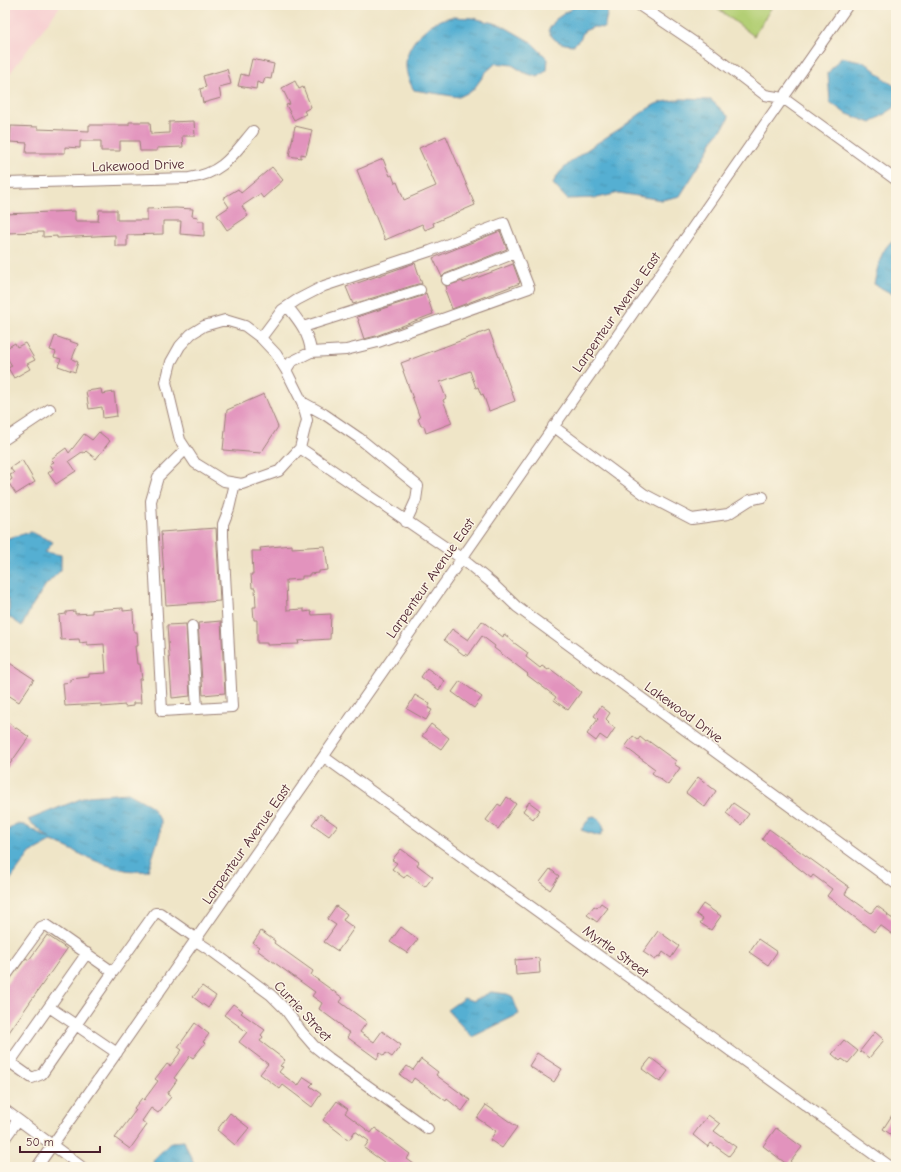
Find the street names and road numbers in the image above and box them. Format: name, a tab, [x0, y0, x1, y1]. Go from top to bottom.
street label: Lakewood Drive	[91, 155, 185, 176]
street label: Larpenteur Avenue East	[569, 248, 665, 376]
street label: Larpenteur Avenue East	[383, 514, 479, 642]
street label: Lakewood Drive	[641, 678, 726, 747]
street label: Larpenteur Avenue East	[199, 780, 295, 908]
street label: Myrtle Street	[579, 922, 653, 982]
street label: Currie Street	[270, 977, 336, 1046]

